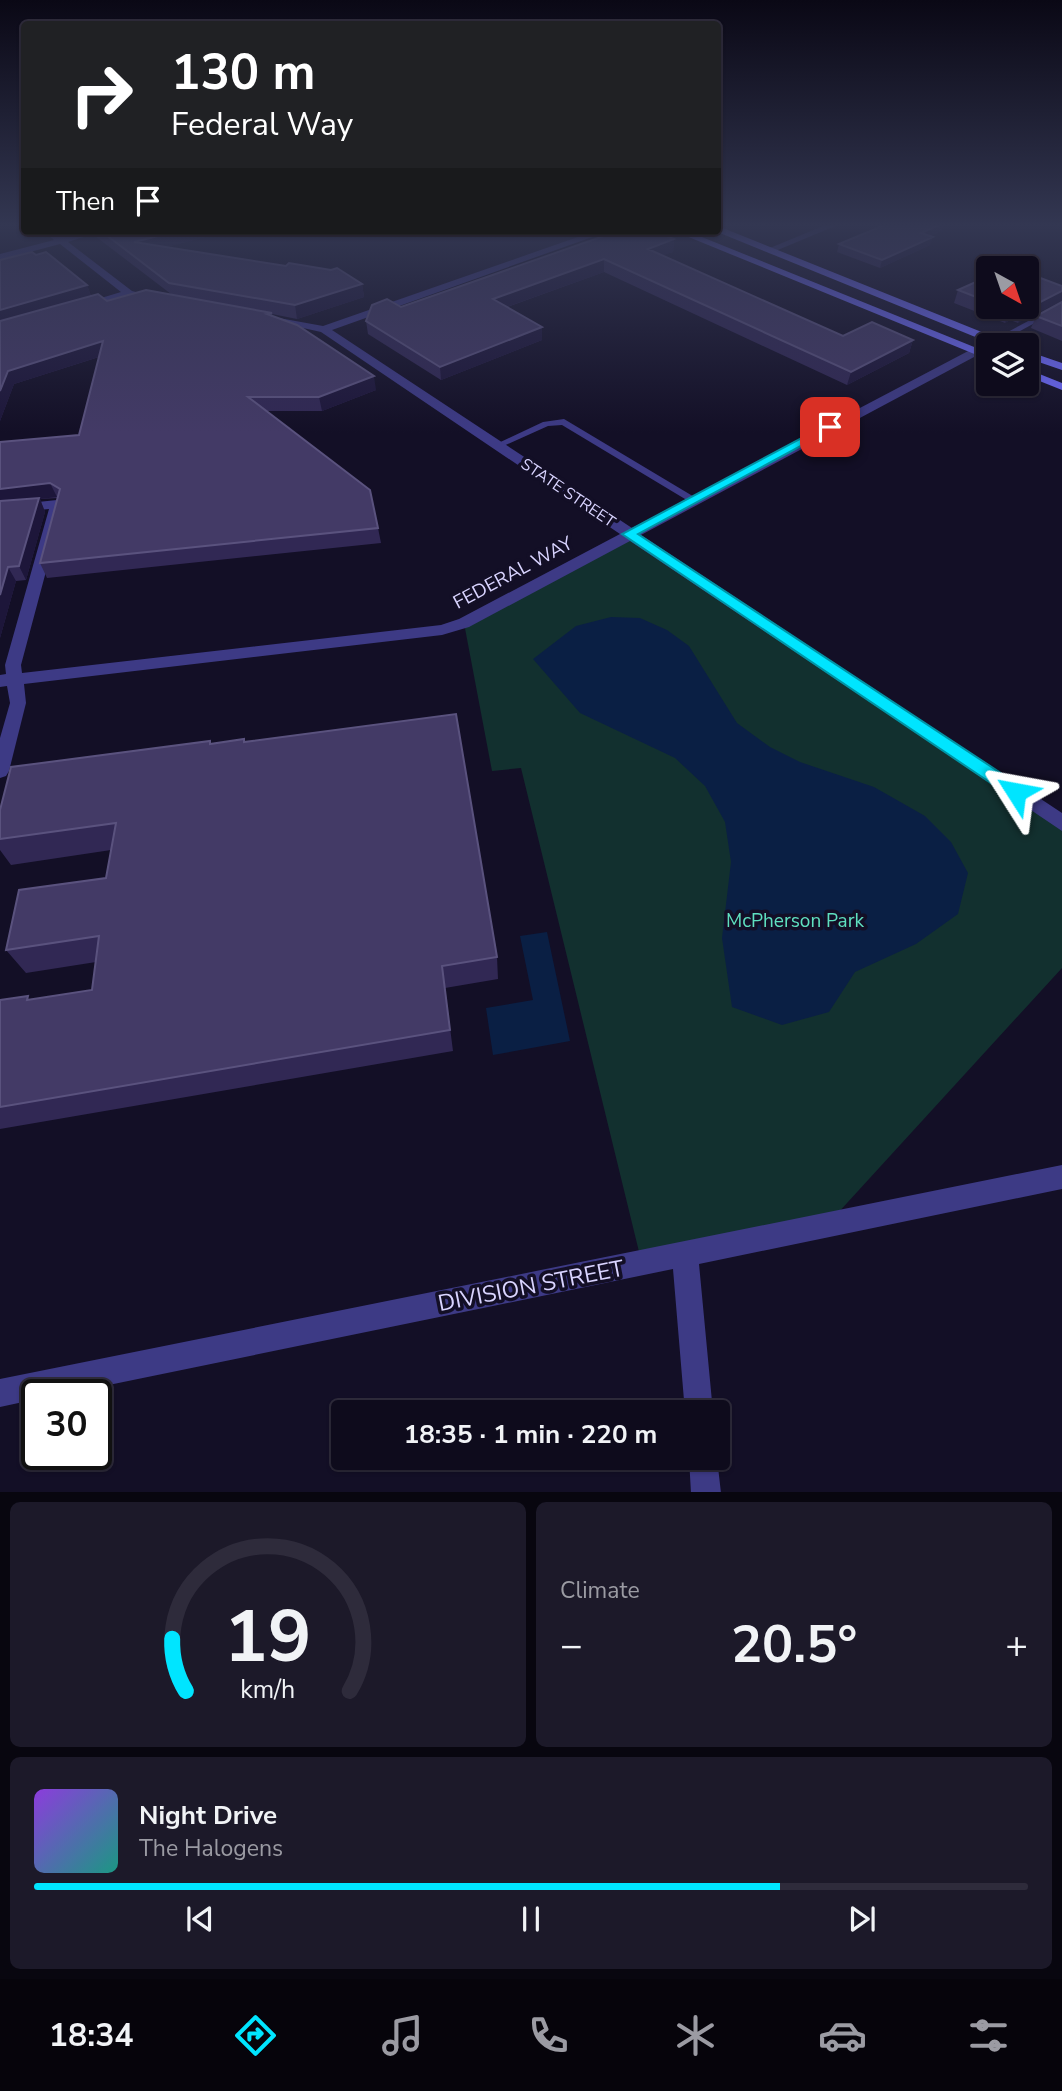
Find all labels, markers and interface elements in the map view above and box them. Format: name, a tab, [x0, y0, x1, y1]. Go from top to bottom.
text: 130 m	[171, 39, 315, 106]
icon: right	[56, 49, 147, 140]
text: Federal Way	[171, 103, 353, 146]
icon: arrive	[129, 182, 167, 220]
text: Then	[56, 184, 115, 219]
north arrow	[976, 256, 1040, 318]
map controls	[976, 256, 1039, 396]
button: layers	[976, 333, 1039, 396]
pin	[800, 397, 860, 457]
icon: arrive	[811, 408, 849, 446]
street label: STATE STREET	[516, 453, 620, 533]
street label: FEDERAL WAY	[449, 530, 578, 615]
position arrow	[979, 755, 1053, 829]
park label: McPherson Park	[726, 908, 864, 934]
street label: DIVISION STREET	[435, 1253, 627, 1319]
speed limit sign: 30	[21, 1379, 112, 1470]
text: 18:35 · 1 min · 220 m	[404, 1417, 657, 1452]
text: Climate	[560, 1575, 640, 1606]
text: 19	[224, 1587, 312, 1687]
text: 20.5°	[731, 1609, 857, 1680]
text: −	[560, 1620, 583, 1671]
text: +	[1005, 1620, 1028, 1671]
text: km/h	[240, 1672, 296, 1706]
text: Night Drive	[139, 1798, 277, 1833]
text: The Halogens	[139, 1833, 283, 1864]
icon: previous	[181, 1900, 219, 1938]
icon: pause	[512, 1900, 550, 1938]
icon: next	[843, 1900, 881, 1938]
icon: directions	[231, 2011, 280, 2060]
icon: music	[378, 2011, 427, 2060]
icon: phone	[524, 2011, 573, 2060]
icon: climate	[671, 2011, 720, 2060]
icon: car	[818, 2011, 867, 2060]
icon: filters	[964, 2011, 1013, 2060]
text: 18:34	[49, 2014, 134, 2057]

